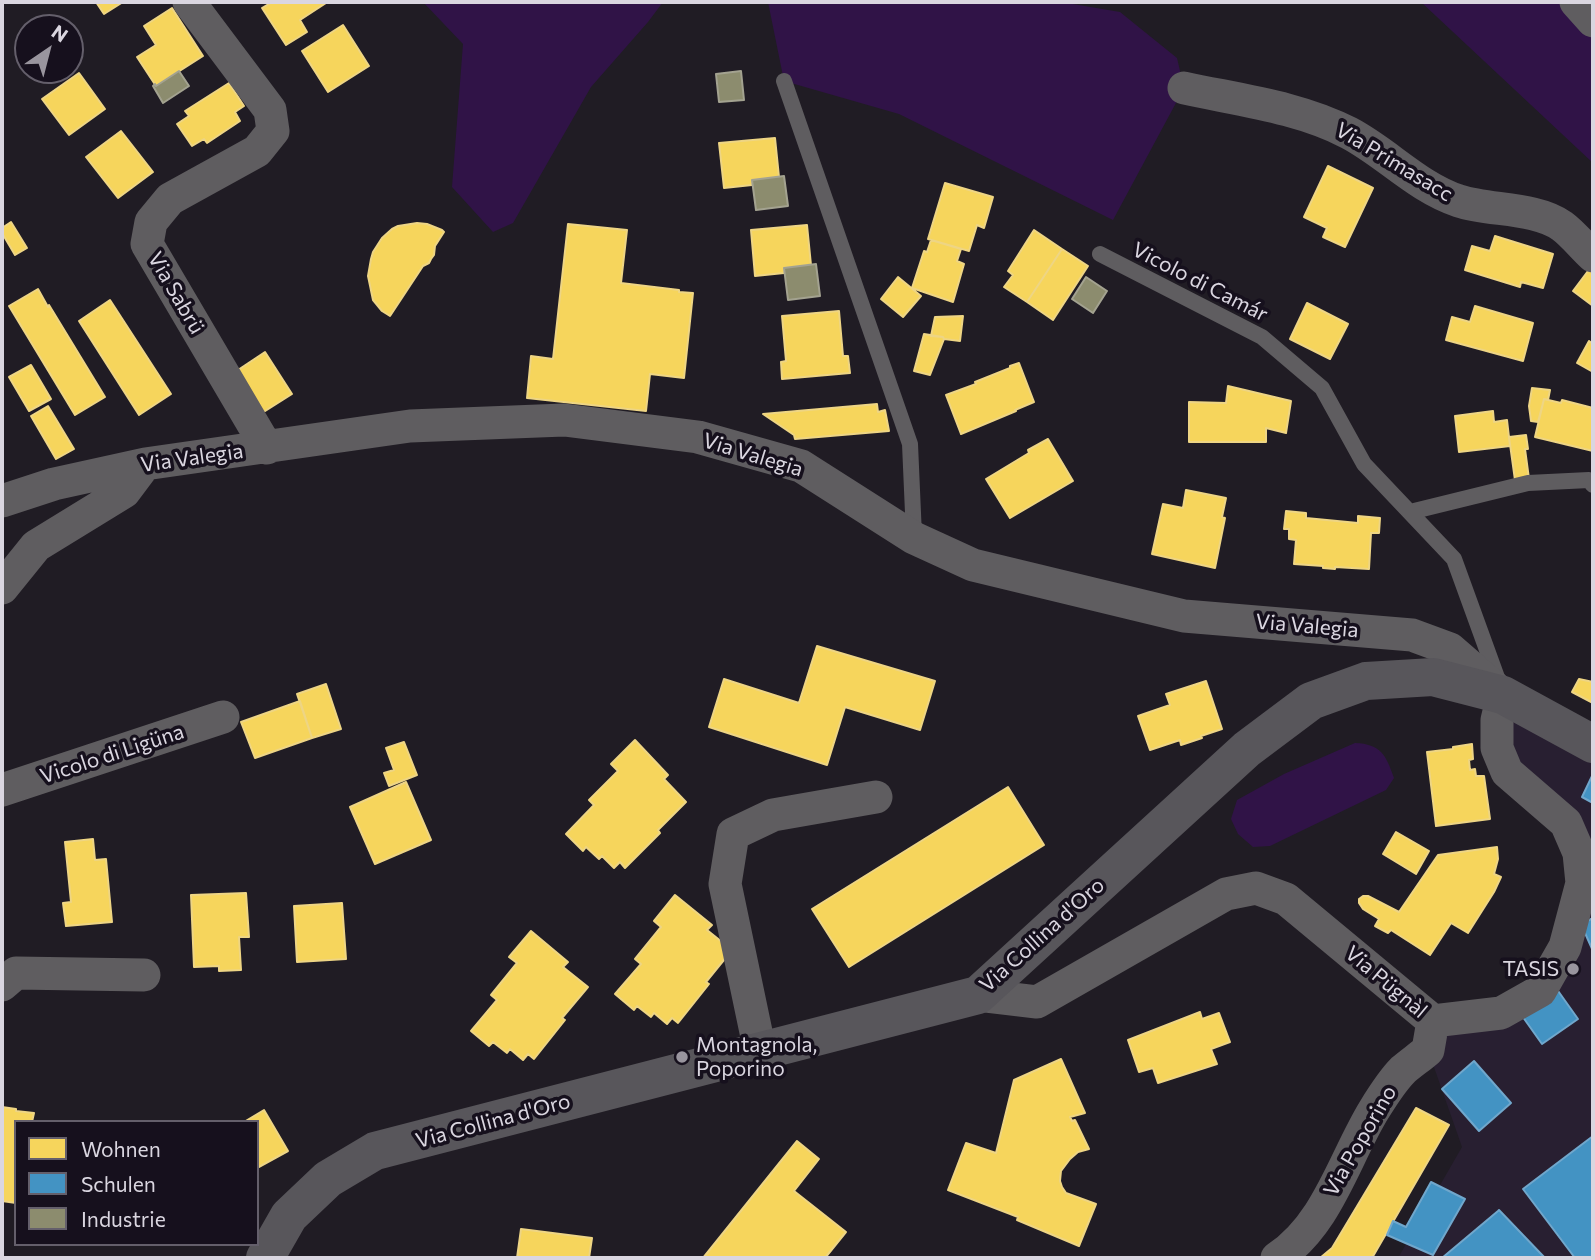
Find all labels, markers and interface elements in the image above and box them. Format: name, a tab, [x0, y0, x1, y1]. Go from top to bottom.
north arrow	[14, 14, 84, 84]
text: N	[48, 20, 73, 47]
street label: Via Primasacc	[1331, 117, 1457, 207]
street label: Vicolo di Camár	[1128, 237, 1272, 327]
street label: Via Sabrü	[142, 247, 210, 339]
street label: Via Valegia	[700, 428, 806, 482]
street label: Via Valegia	[139, 438, 245, 478]
street label: Via Valegia	[1254, 609, 1360, 643]
street label: Vicolo di Ligüna	[37, 719, 187, 789]
street label: Via Collina d'Oro	[975, 872, 1109, 998]
street label: Via Pügnàl	[1340, 940, 1432, 1024]
place label: TASIS	[1502, 956, 1559, 982]
marker: TASIS	[1565, 961, 1581, 977]
place label: Montagnola, Poporino	[696, 1032, 817, 1082]
marker: Montagnola, Poporino	[674, 1049, 690, 1065]
street label: Via Poporino	[1318, 1081, 1402, 1201]
street label: Via Collina d'Oro	[413, 1088, 573, 1154]
legend	[14, 1120, 259, 1246]
text: Wohnen	[81, 1136, 161, 1161]
text: Schulen	[81, 1171, 156, 1196]
text: Industrie	[81, 1206, 166, 1231]

